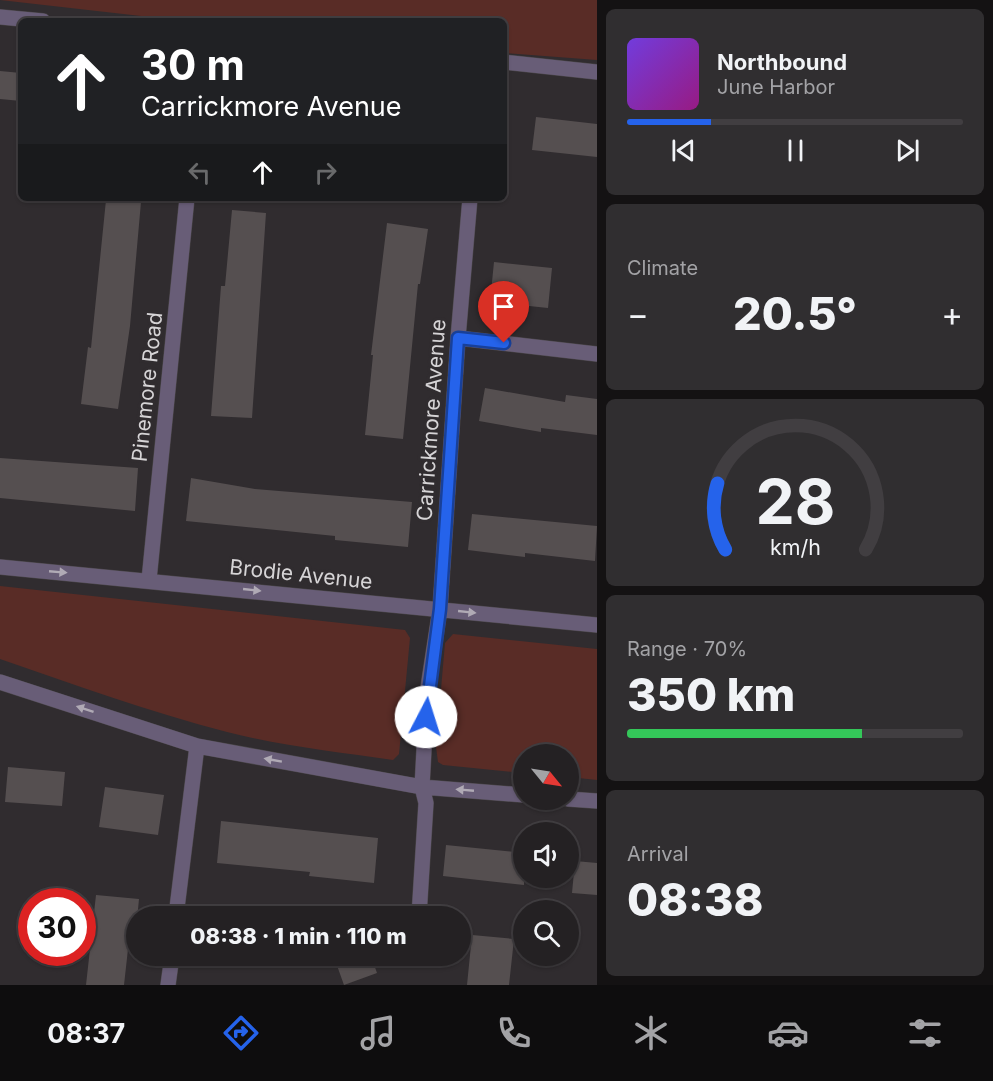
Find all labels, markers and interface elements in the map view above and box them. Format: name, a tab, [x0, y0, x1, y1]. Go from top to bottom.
text: 30 m	[141, 39, 245, 90]
icon: ahead	[42, 42, 120, 120]
text: Northbound	[717, 49, 847, 75]
text: June Harbor	[717, 75, 835, 99]
text: Carrickmore Avenue	[141, 90, 402, 123]
icon: previous	[667, 134, 700, 167]
icon: pause	[779, 134, 812, 167]
icon: next	[891, 134, 924, 167]
icon: left	[183, 156, 216, 189]
icon: ahead	[246, 156, 279, 189]
icon: right	[309, 156, 342, 189]
text: Climate	[627, 256, 698, 280]
pin	[478, 281, 529, 343]
text: 20.5°	[733, 286, 857, 341]
icon: arrive	[487, 290, 520, 323]
text: −	[627, 294, 649, 334]
text: +	[941, 294, 963, 334]
street label: Pinemore Road	[127, 311, 167, 463]
street label: Carrickmore Avenue	[411, 318, 451, 522]
text: 28	[755, 464, 835, 539]
text: km/h	[770, 534, 820, 560]
street label: Brodie Avenue	[228, 554, 374, 594]
one-way arrow	[49, 567, 68, 577]
one-way arrow	[243, 585, 262, 595]
one-way arrow	[458, 607, 477, 617]
text: Range · 70%	[627, 637, 747, 661]
text: 350 km	[627, 667, 795, 722]
position arrow	[394, 685, 458, 749]
one-way arrow	[76, 704, 94, 714]
north arrow	[513, 744, 579, 810]
map controls	[513, 744, 579, 966]
one-way arrow	[263, 755, 282, 764]
one-way arrow	[456, 785, 475, 795]
button: sound	[513, 822, 579, 888]
text: Arrival	[627, 842, 689, 866]
text: 08:38	[627, 872, 763, 927]
speed limit sign: 30	[18, 888, 96, 966]
button: search	[513, 900, 579, 966]
text: 08:38 · 1 min · 110 m	[190, 923, 407, 949]
icon: directions	[220, 1012, 262, 1054]
icon: music	[357, 1012, 399, 1054]
icon: phone	[493, 1012, 535, 1054]
icon: climate	[630, 1012, 672, 1054]
icon: car	[767, 1012, 809, 1054]
icon: filters	[904, 1012, 946, 1054]
text: 08:37	[47, 1017, 125, 1050]

